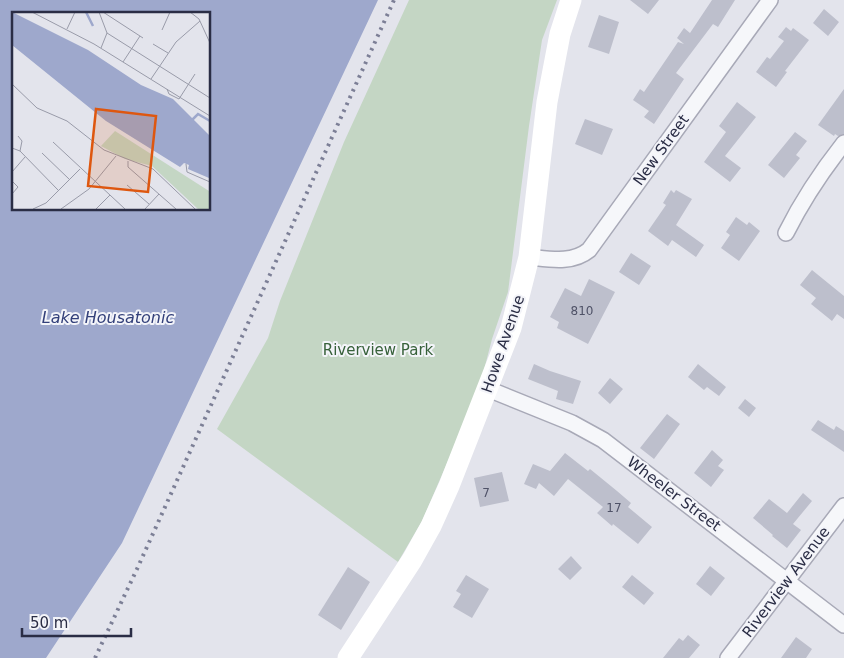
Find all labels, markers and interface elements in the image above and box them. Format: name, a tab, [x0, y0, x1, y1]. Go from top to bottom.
inset map	[12, 12, 210, 210]
street label: New Street	[629, 111, 693, 189]
street label: Howe Avenue	[478, 293, 528, 395]
house number: 810	[571, 304, 593, 318]
water label: Lake Housatonic	[42, 308, 174, 327]
park label: Riverview Park	[323, 341, 434, 359]
street label: Wheeler Street	[624, 453, 725, 535]
house number: 7	[482, 486, 490, 500]
house number: 17	[606, 501, 622, 515]
street label: Riverview Avenue	[739, 523, 833, 641]
scale bar	[22, 606, 131, 638]
text: 50 m	[30, 614, 68, 632]

